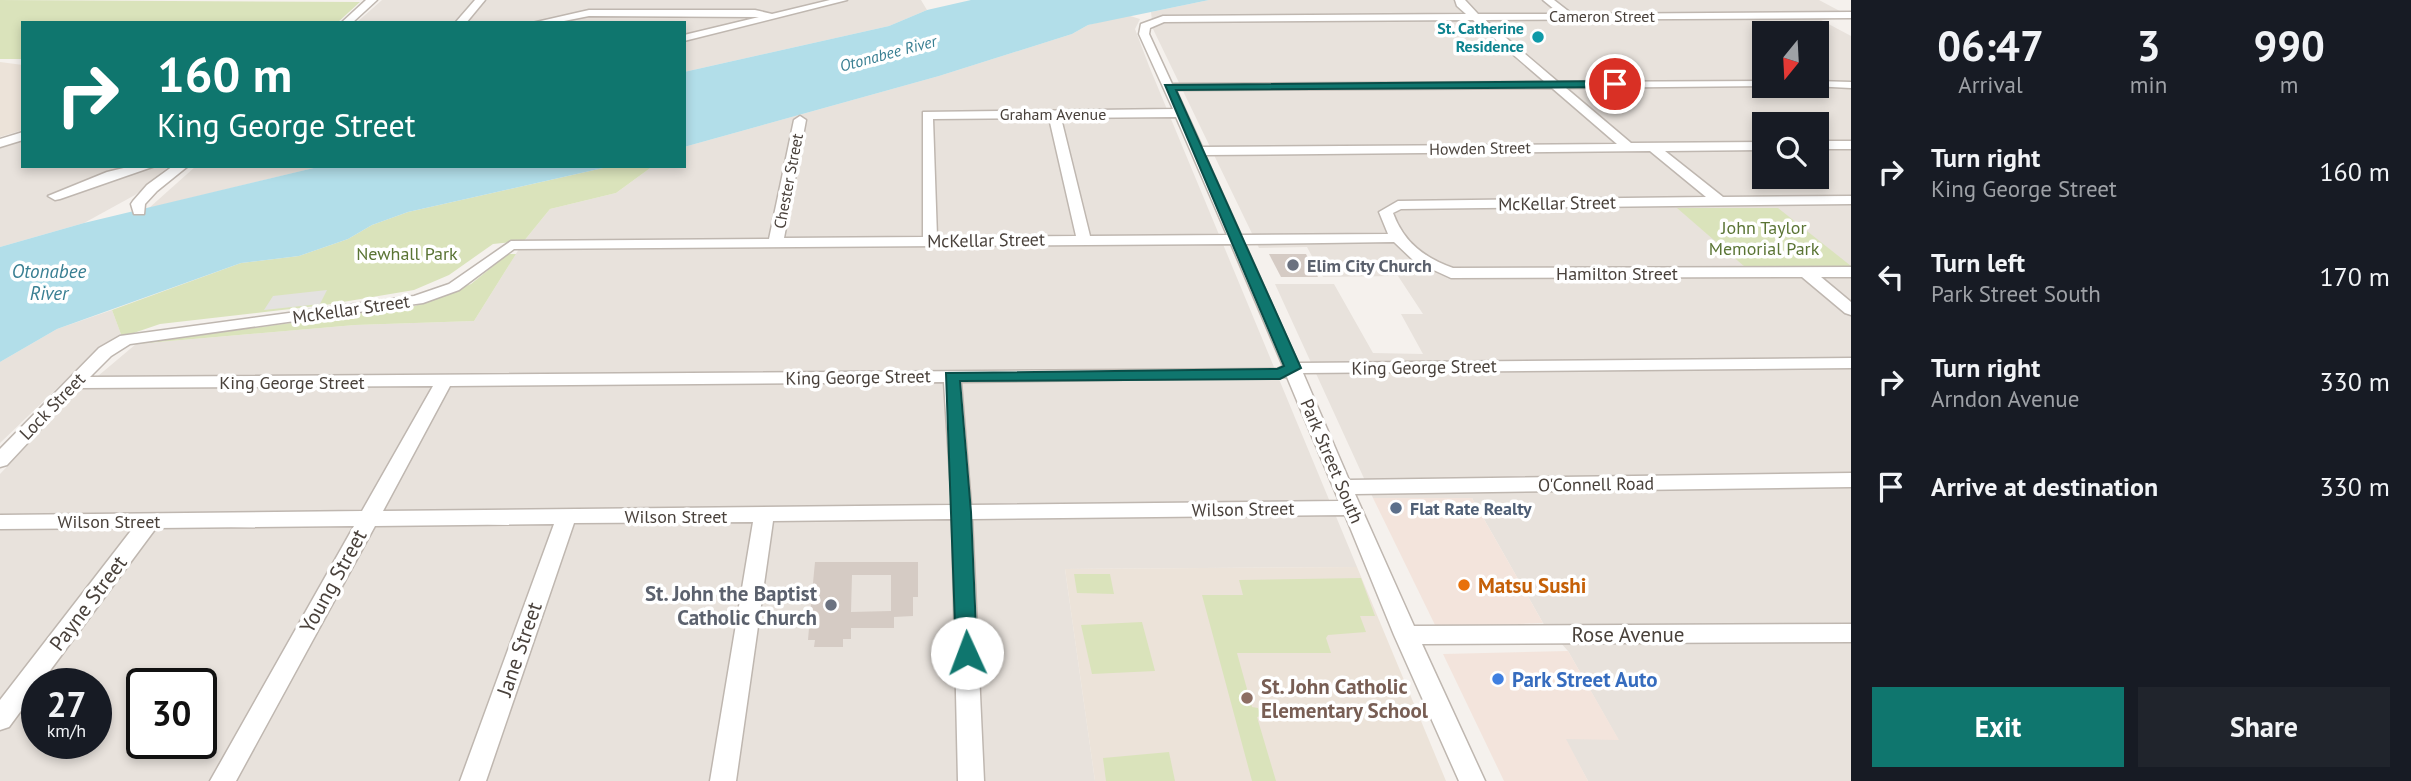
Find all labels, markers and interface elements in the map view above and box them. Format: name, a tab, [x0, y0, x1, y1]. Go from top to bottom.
street label: Cameron Street	[1549, 6, 1655, 26]
place label: St. Catherine Residence	[1437, 18, 1524, 56]
text: 06:47	[1937, 18, 2044, 73]
text: 3	[2137, 18, 2160, 73]
text: 990	[2253, 18, 2325, 73]
north arrow	[1752, 21, 1829, 98]
map controls	[1752, 21, 1829, 189]
marker: St. Catherine Residence	[1530, 29, 1546, 45]
water label: Otonabee River	[837, 30, 940, 76]
text: 160 m	[157, 42, 292, 106]
icon: right	[42, 49, 133, 140]
pin	[1585, 54, 1645, 114]
icon: arrive	[1596, 65, 1634, 103]
text: Arrival	[1958, 70, 2023, 99]
text: min	[2130, 70, 2167, 99]
text: m	[2280, 70, 2298, 99]
text: King George Street	[157, 104, 416, 146]
street label: Graham Avenue	[1000, 104, 1106, 124]
button: search	[1752, 112, 1829, 189]
street label: Chester Street	[769, 131, 807, 230]
street label: Howden Street	[1429, 137, 1532, 159]
text: Turn right	[1931, 141, 2040, 174]
icon: right	[1872, 153, 1910, 191]
text: 160 m	[2319, 155, 2390, 188]
text: King George Street	[1931, 174, 2117, 203]
street label: McKellar Street	[1498, 190, 1616, 216]
park label: John Taylor Memorial Park	[1709, 216, 1820, 260]
street label: McKellar Street	[927, 227, 1045, 253]
park label: Newhall Park	[356, 242, 458, 265]
text: Turn left	[1931, 246, 2025, 279]
place label: Elim City Church	[1307, 254, 1432, 277]
marker: Elim City Church	[1285, 257, 1301, 273]
icon: left	[1872, 258, 1910, 296]
water label: Otonabee River	[12, 259, 86, 305]
text: 170 m	[2319, 260, 2390, 293]
street label: Hamilton Street	[1556, 262, 1678, 285]
text: Park Street South	[1931, 279, 2101, 308]
street label: McKellar Street	[291, 289, 411, 329]
text: Turn right	[1931, 351, 2040, 384]
street label: King George Street	[1351, 354, 1497, 380]
icon: right	[1872, 363, 1910, 401]
street label: King George Street	[785, 364, 931, 390]
text: 330 m	[2319, 365, 2390, 398]
street label: Lock Street	[14, 367, 90, 445]
street label: King George Street	[219, 371, 365, 394]
text: Arndon Avenue	[1931, 384, 2079, 413]
street label: Park Street South	[1295, 395, 1369, 527]
icon: arrive	[1872, 468, 1910, 506]
text: Arrive at destination	[1931, 470, 2158, 503]
text: 330 m	[2319, 470, 2390, 503]
street label: O'Connell Road	[1538, 471, 1654, 497]
street label: Wilson Street	[1191, 497, 1295, 521]
place label: Flat Rate Realty	[1410, 497, 1532, 520]
marker: Flat Rate Realty	[1388, 500, 1404, 516]
street label: Wilson Street	[625, 505, 727, 528]
street label: Wilson Street	[58, 510, 160, 533]
street label: Young Street	[293, 524, 373, 638]
street label: Payne Street	[43, 550, 133, 656]
place label: Matsu Sushi	[1478, 572, 1586, 599]
marker: Matsu Sushi	[1456, 577, 1472, 593]
place label: St. John the Baptist Catholic Church	[645, 580, 818, 631]
marker: St. John the Baptist Catholic Church	[823, 597, 839, 613]
street label: Jane Street	[490, 598, 548, 701]
position arrow	[930, 616, 1004, 690]
street label: Rose Avenue	[1572, 621, 1684, 648]
place label: Park Street Auto	[1512, 666, 1658, 693]
speed limit sign: 30	[126, 668, 217, 759]
marker: Park Street Auto	[1490, 671, 1506, 687]
place label: St. John Catholic Elementary School	[1261, 673, 1429, 724]
text: 27	[47, 681, 86, 727]
button: Exit	[1872, 687, 2124, 767]
button: Share	[2138, 687, 2390, 767]
marker: St. John Catholic Elementary School	[1239, 690, 1255, 706]
text: km/h	[47, 719, 86, 742]

